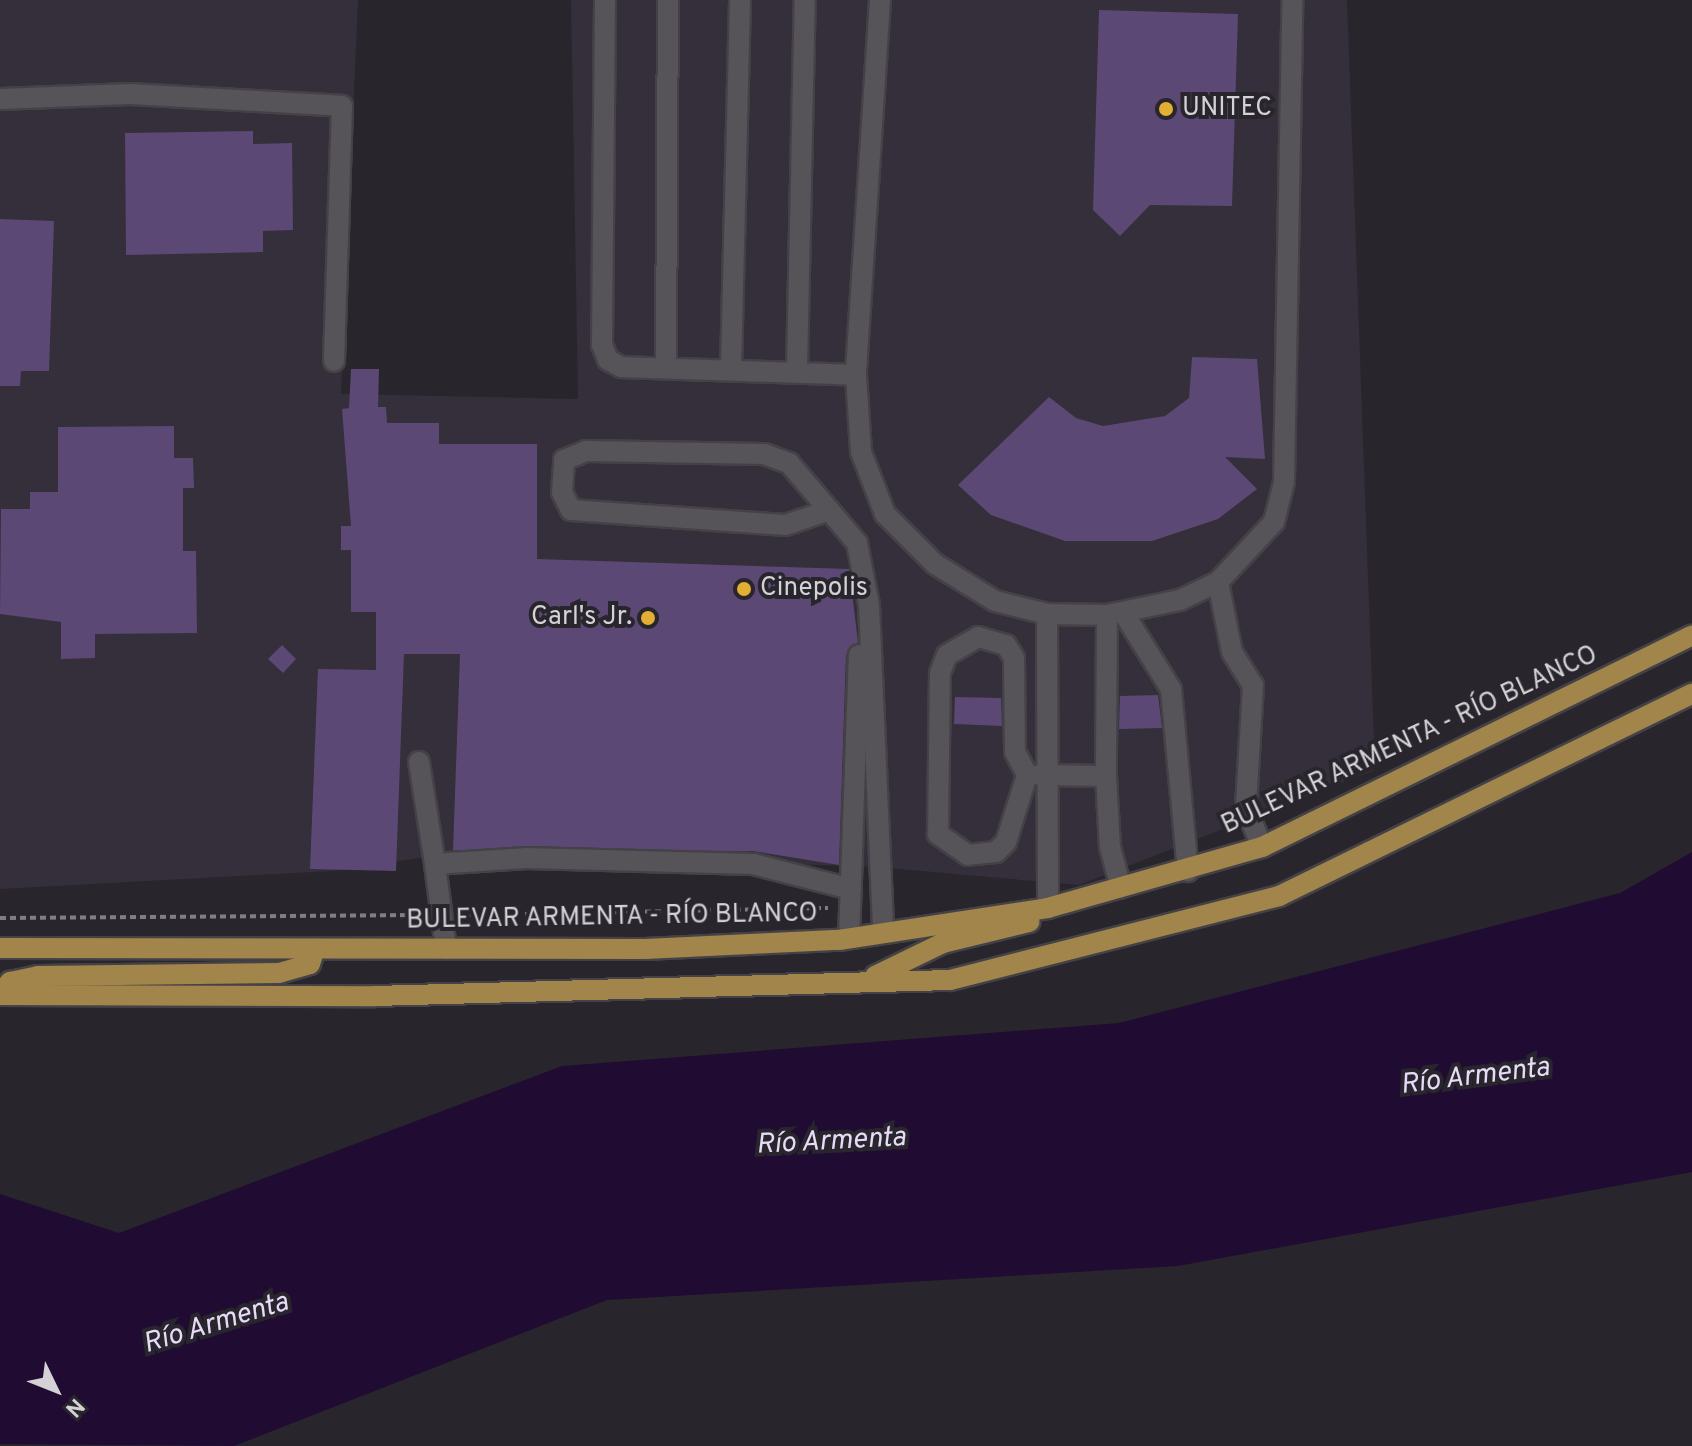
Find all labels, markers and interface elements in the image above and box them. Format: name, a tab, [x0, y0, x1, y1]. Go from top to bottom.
place label: UNITEC	[1182, 93, 1272, 125]
marker: UNITEC	[1157, 100, 1175, 118]
place label: Cinepolis	[760, 573, 868, 605]
marker: Cinepolis	[735, 580, 753, 598]
place label: Carl's Jr.	[531, 602, 632, 634]
marker: Carl's Jr.	[639, 609, 657, 627]
street label: BULEVAR ARMENTA - RÍO BLANCO	[1216, 640, 1604, 842]
street label: BULEVAR ARMENTA - RÍO BLANCO	[405, 899, 819, 937]
water label: Río Armenta	[1398, 1051, 1552, 1103]
water label: Río Armenta	[755, 1121, 907, 1163]
water label: Río Armenta	[139, 1286, 293, 1362]
north arrow	[16, 1350, 96, 1430]
text: N	[59, 1392, 89, 1422]

